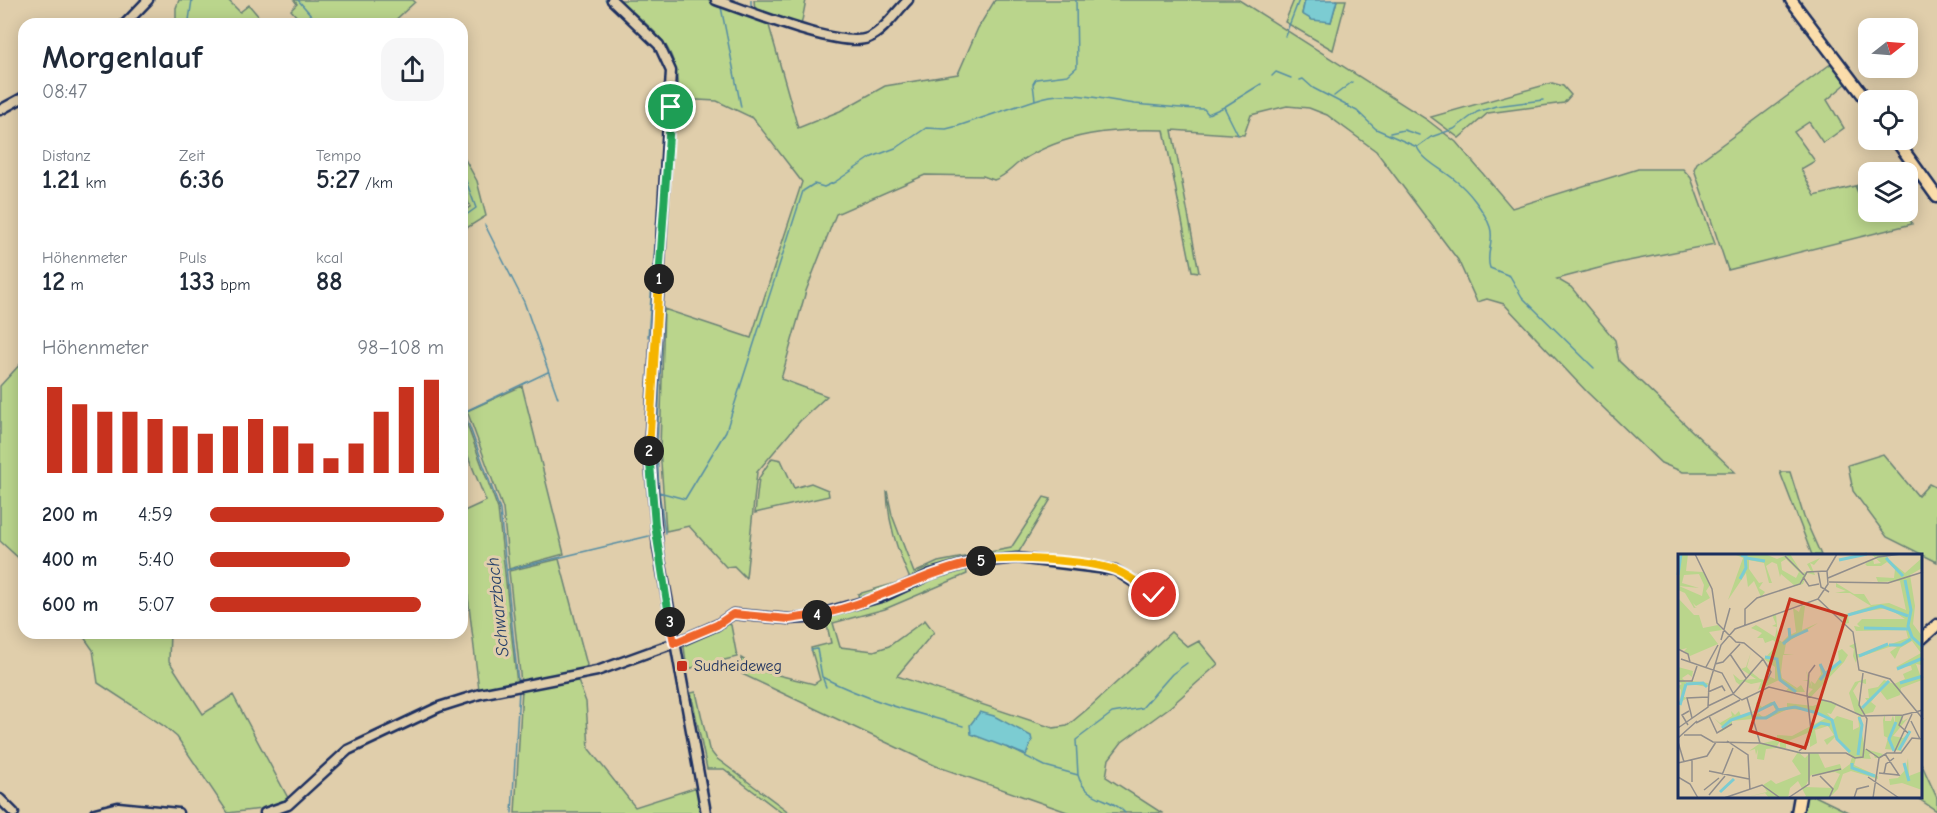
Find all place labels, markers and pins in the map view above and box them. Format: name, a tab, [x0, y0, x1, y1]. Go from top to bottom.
pin	[645, 81, 696, 132]
pin: 1	[644, 264, 674, 294]
pin: 2	[634, 436, 664, 466]
pin: 5	[966, 546, 996, 576]
pin	[1128, 569, 1179, 620]
pin: 4	[802, 600, 832, 630]
pin: 3	[655, 607, 685, 637]
place label: Sudheideweg	[694, 657, 782, 675]
marker: Sudheideweg	[675, 659, 689, 673]

